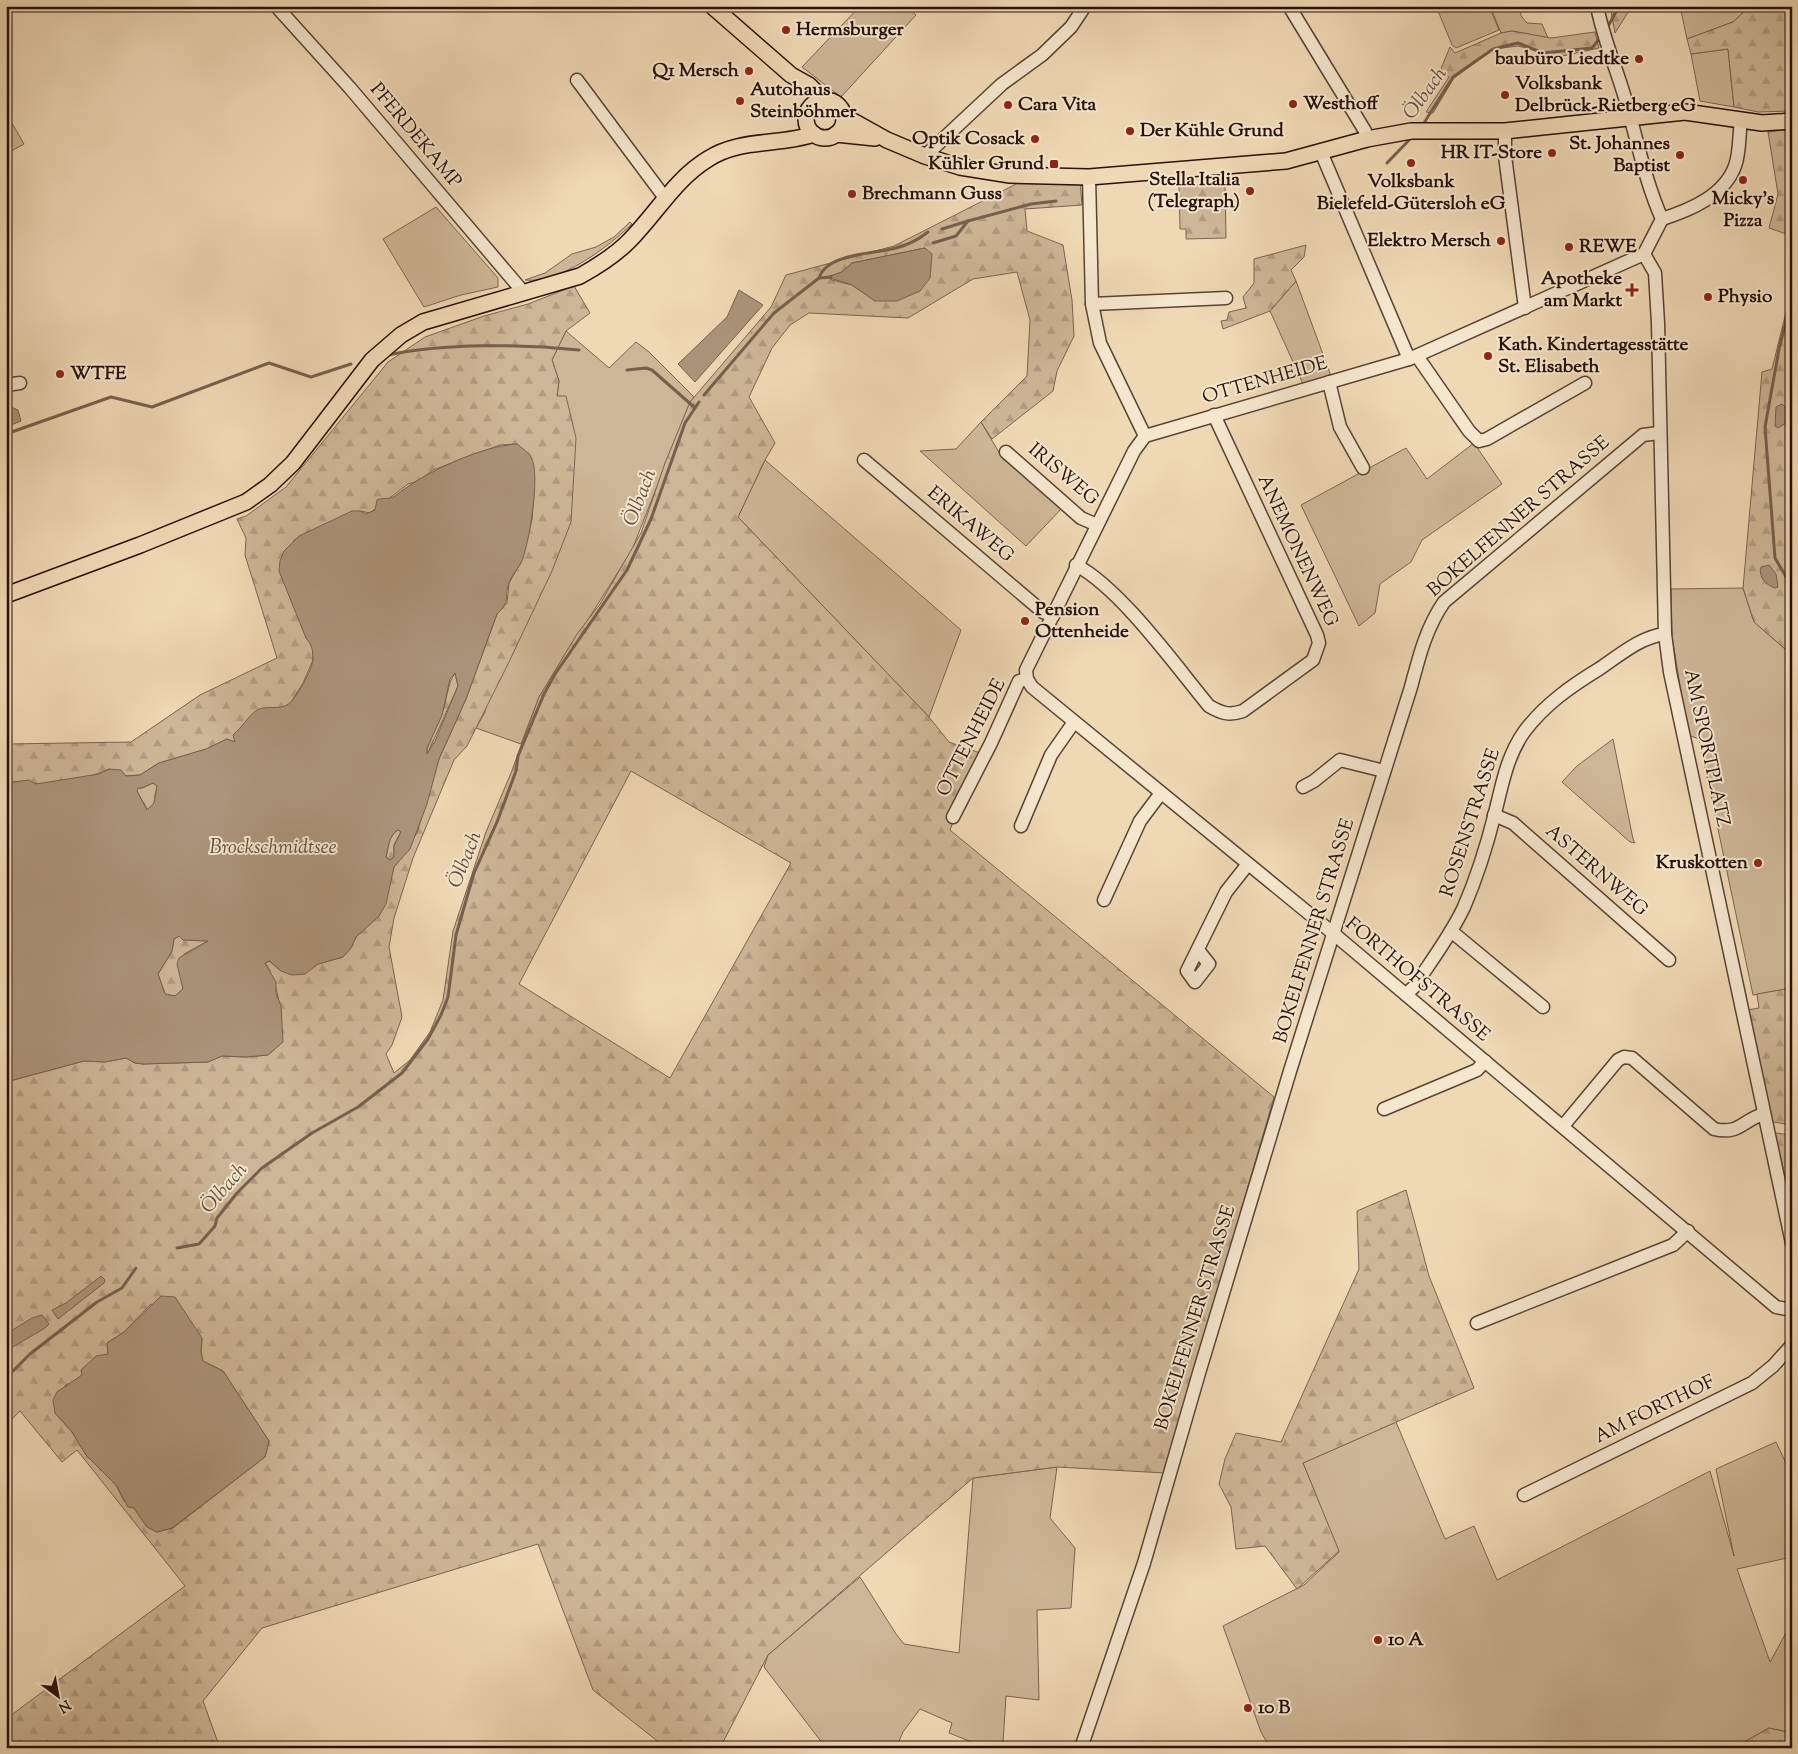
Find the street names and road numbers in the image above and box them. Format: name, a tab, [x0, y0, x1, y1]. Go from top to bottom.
street label: PFERDEKAMP	[363, 77, 467, 195]
street label: OTTENHEIDE	[1199, 350, 1331, 412]
street label: BOKELFENNER STRASSE	[1422, 430, 1617, 604]
street label: IRISWEG	[1022, 437, 1104, 513]
street label: ANEMONENWEG	[1250, 470, 1344, 632]
street label: ERIKAWEG	[921, 481, 1019, 569]
street label: AM SPORTPLATZ	[1676, 667, 1736, 830]
street label: OTTENHEIDE	[931, 674, 1014, 802]
street label: ROSENSTRASSE	[1434, 745, 1508, 901]
street label: BOKELFENNER STRASSE	[1268, 815, 1362, 1047]
street label: ASTERNWEG	[1539, 819, 1653, 923]
street label: FORTHOFSTRASSE	[1339, 911, 1496, 1049]
street label: BOKELFENNER STRASSE	[1149, 1202, 1243, 1434]
street label: AM FORTHOF	[1590, 1369, 1720, 1451]

